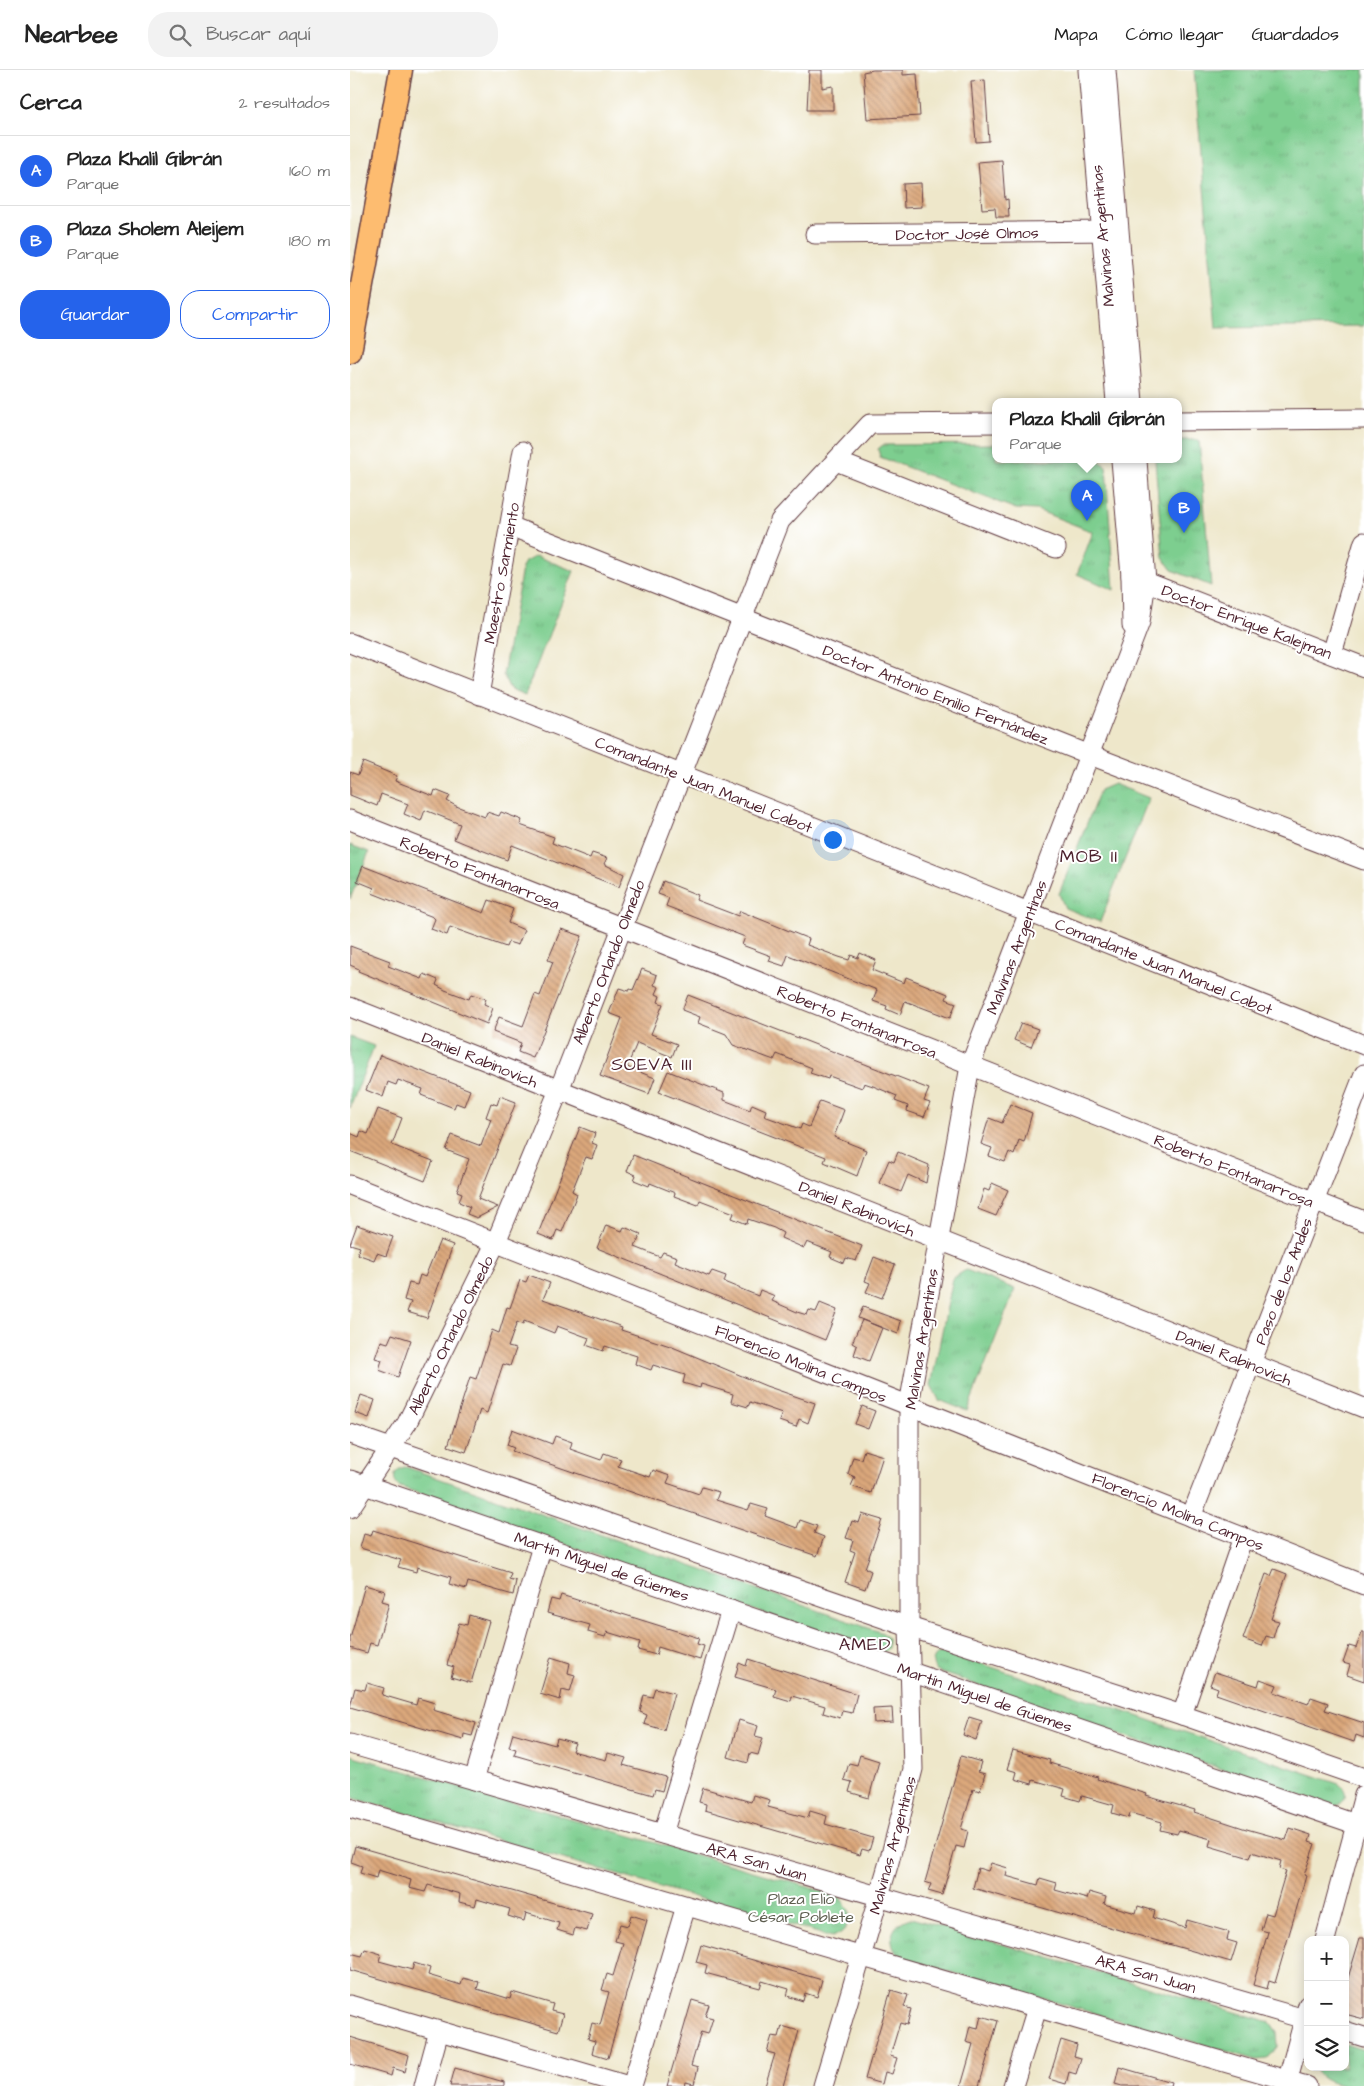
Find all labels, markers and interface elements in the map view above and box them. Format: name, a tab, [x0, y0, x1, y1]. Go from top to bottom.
search box	[148, 12, 498, 57]
text: Nearbee	[25, 18, 118, 52]
icon: search	[166, 21, 194, 49]
text: Buscar aquí	[206, 21, 310, 48]
text: Mapa	[1054, 22, 1098, 47]
text: Cómo llegar	[1126, 22, 1224, 47]
text: Guardados	[1252, 22, 1339, 47]
text: Cerca	[20, 88, 82, 117]
text: 2 resultados	[238, 92, 330, 114]
text: Plaza Khalil Gibrán	[67, 146, 222, 173]
text: A	[31, 160, 41, 182]
text: 160 m	[289, 160, 330, 182]
street label: Malvinas Argentinas	[1086, 164, 1121, 308]
text: Parque	[67, 173, 119, 195]
text: Plaza Sholem Aleijem	[67, 216, 243, 243]
street label: Doctor José Olmos	[895, 222, 1039, 246]
text: B	[30, 230, 42, 252]
text: 180 m	[289, 230, 330, 252]
text: Parque	[67, 243, 119, 265]
button: Guardar	[20, 290, 170, 339]
button: Compartir	[180, 290, 330, 339]
popup	[992, 398, 1182, 463]
text: Plaza Khalil Gibrán	[1010, 406, 1164, 433]
text: Parque	[1010, 433, 1062, 455]
pin: A	[1071, 480, 1103, 521]
pin: B	[1168, 492, 1200, 533]
street label: Maestro Sarmiento	[479, 501, 525, 646]
street label: Doctor Enrique Kalejman	[1158, 579, 1335, 665]
street label: Doctor Antonio Emilio Fernández	[819, 639, 1052, 750]
street label: Comandante Juan Manuel Cabot	[592, 731, 816, 839]
your location	[820, 827, 846, 853]
street label: Roberto Fontanarrosa	[397, 831, 563, 915]
district label: MOB II	[1060, 844, 1118, 869]
street label: Alberto Orlando Olmedo	[567, 877, 650, 1048]
street label: Malvinas Argentinas	[981, 877, 1054, 1018]
street label: Comandante Juan Manuel Cabot	[1052, 913, 1276, 1021]
street label: Roberto Fontanarrosa	[774, 980, 940, 1064]
street label: Daniel Rabinovich	[418, 1027, 541, 1093]
district label: SOEVA III	[611, 1052, 693, 1077]
street label: Roberto Fontanarrosa	[1151, 1129, 1317, 1213]
street label: Daniel Rabinovich	[795, 1176, 918, 1242]
street label: Paso de los Andes	[1250, 1215, 1318, 1348]
street label: Alberto Orlando Olmedo	[403, 1252, 499, 1419]
street label: Malvinas Argentinas	[900, 1267, 945, 1411]
street label: Florencio Molina Campos	[711, 1319, 890, 1409]
street label: Daniel Rabinovich	[1172, 1325, 1295, 1391]
street label: Florencio Molina Campos	[1088, 1467, 1267, 1557]
street label: Martín Miguel de Güemes	[511, 1527, 692, 1608]
district label: AMED	[839, 1632, 891, 1657]
street label: Martín Miguel de Güemes	[894, 1658, 1075, 1739]
street label: Malvinas Argentinas	[864, 1774, 923, 1917]
street label: ARA San Juan	[704, 1837, 810, 1887]
park label: Plaza Elio César Poblete	[748, 1888, 854, 1928]
map controls	[1304, 1936, 1349, 2071]
button: +	[1304, 1936, 1349, 1981]
street label: ARA San Juan	[1093, 1949, 1199, 1999]
button: −	[1304, 1981, 1349, 2026]
button: layers	[1304, 2026, 1349, 2071]

